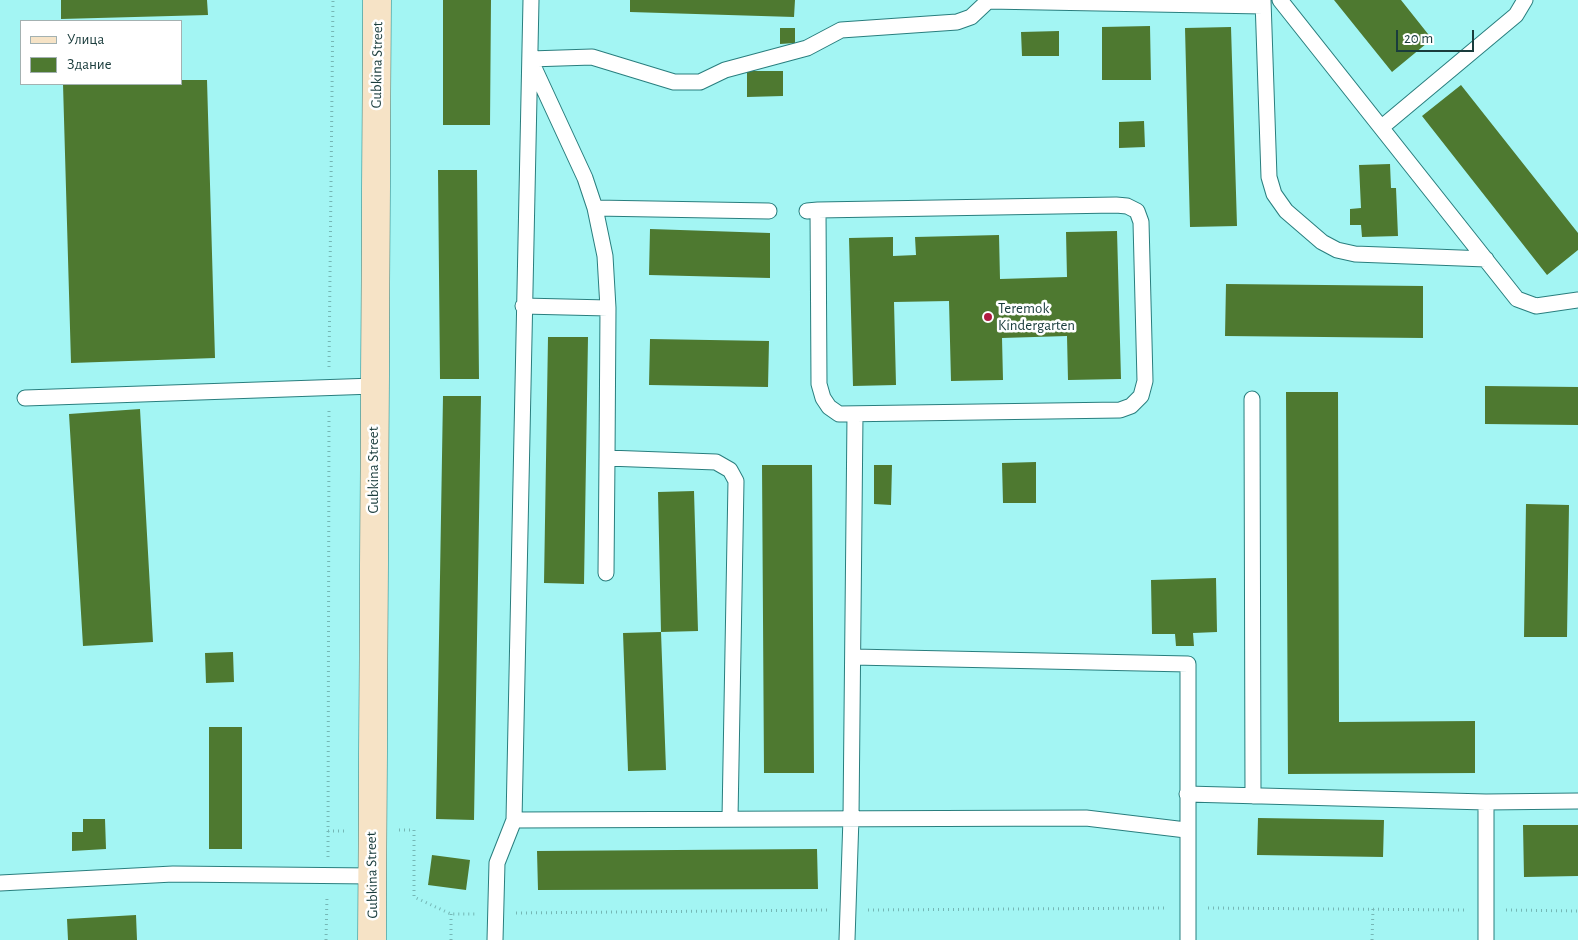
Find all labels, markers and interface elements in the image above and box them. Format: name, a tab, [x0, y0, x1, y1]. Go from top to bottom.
legend	[20, 20, 182, 85]
scale bar	[1398, 20, 1476, 52]
street label: Gubkina Street	[367, 21, 387, 109]
text: 20 m	[1404, 31, 1433, 46]
text: Улица	[67, 32, 104, 47]
text: Здание	[67, 57, 112, 72]
place label: Teremok Kindergarten	[998, 299, 1075, 334]
marker: Teremok Kindergarten	[982, 311, 994, 323]
street label: Gubkina Street	[364, 427, 382, 513]
street label: Gubkina Street	[362, 831, 382, 919]

